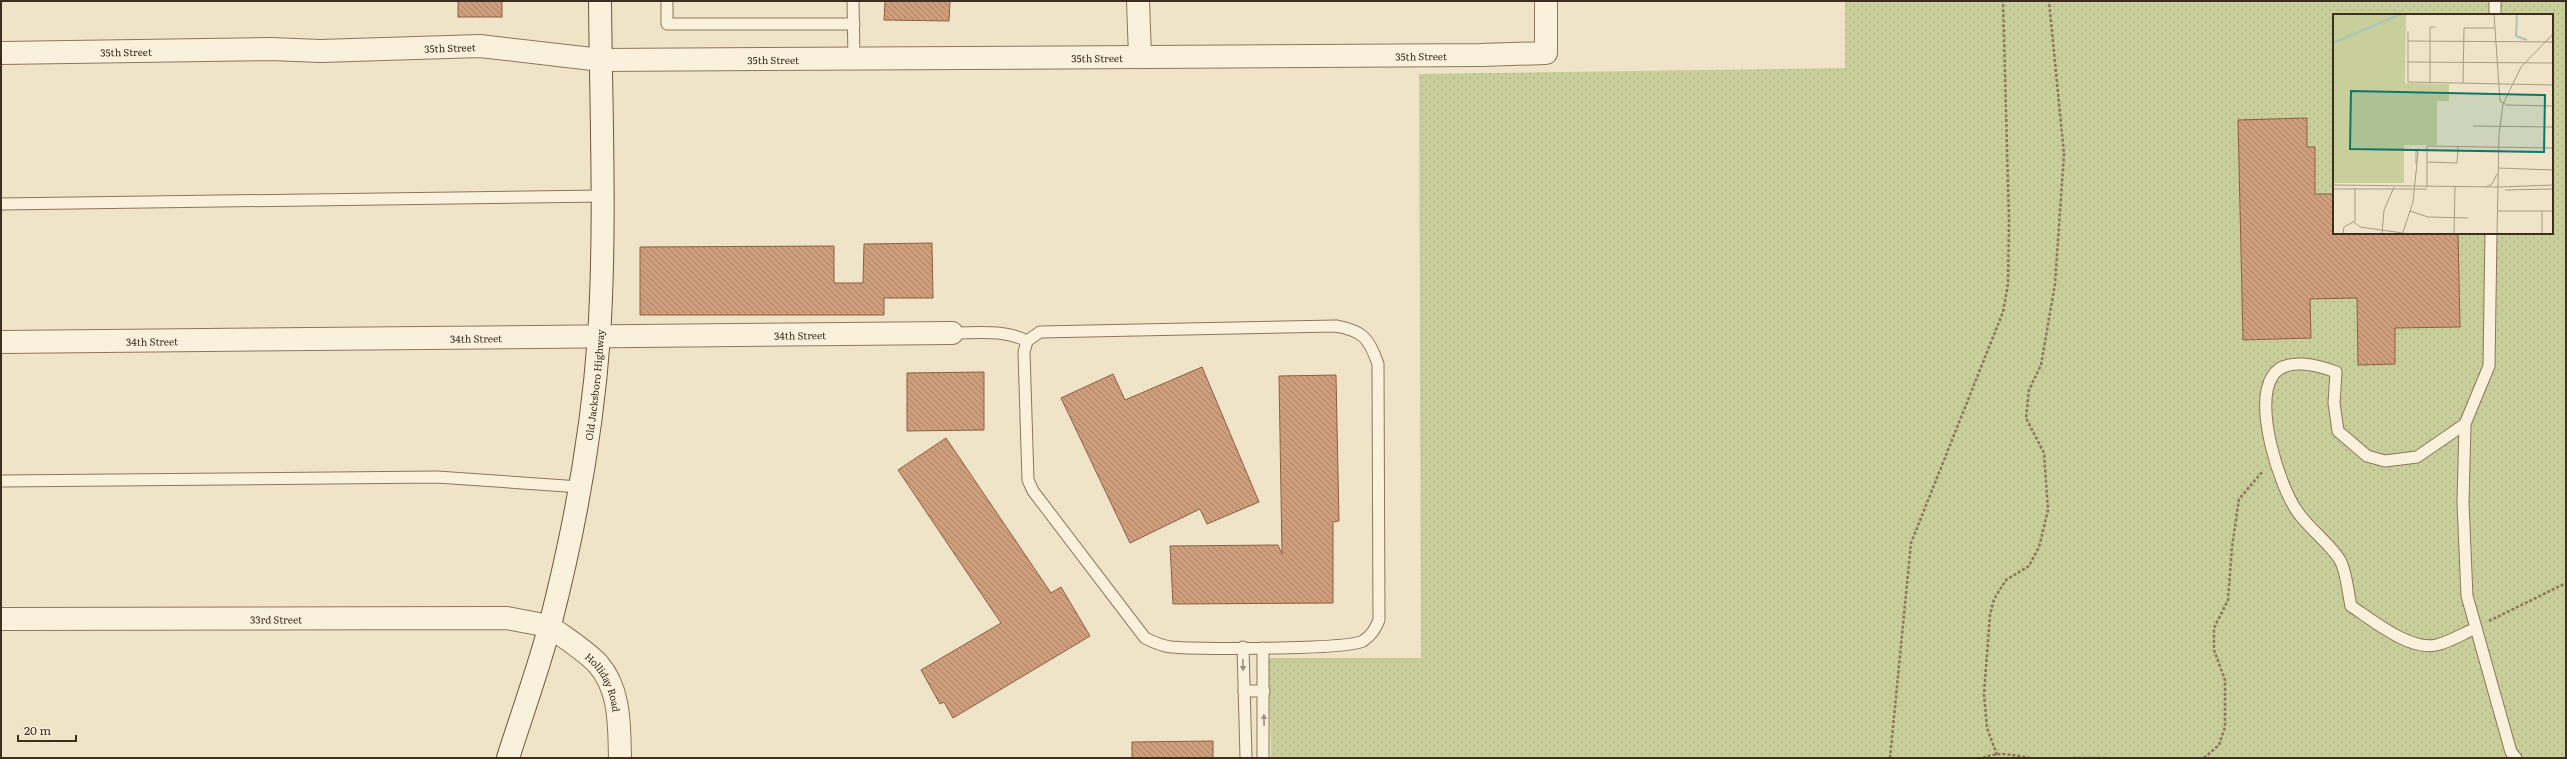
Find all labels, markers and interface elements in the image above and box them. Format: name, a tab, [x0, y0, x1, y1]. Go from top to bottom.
inset map	[2333, 14, 2553, 234]
street label: 35th Street	[424, 39, 476, 55]
street label: 35th Street	[100, 43, 152, 59]
street label: 35th Street	[1395, 48, 1447, 63]
street label: 35th Street	[1071, 50, 1123, 65]
street label: 35th Street	[747, 51, 799, 67]
street label: 34th Street	[774, 327, 826, 342]
street label: Old Jacksboro Highway	[580, 329, 607, 441]
street label: 34th Street	[450, 330, 502, 345]
street label: 34th Street	[126, 333, 178, 348]
street label: 33rd Street	[250, 611, 302, 626]
street label: Holliday Road	[582, 648, 625, 713]
one-way arrow	[1240, 659, 1246, 672]
one-way arrow	[1261, 713, 1267, 726]
scale bar	[18, 717, 76, 743]
text: 20 m	[24, 721, 51, 739]

